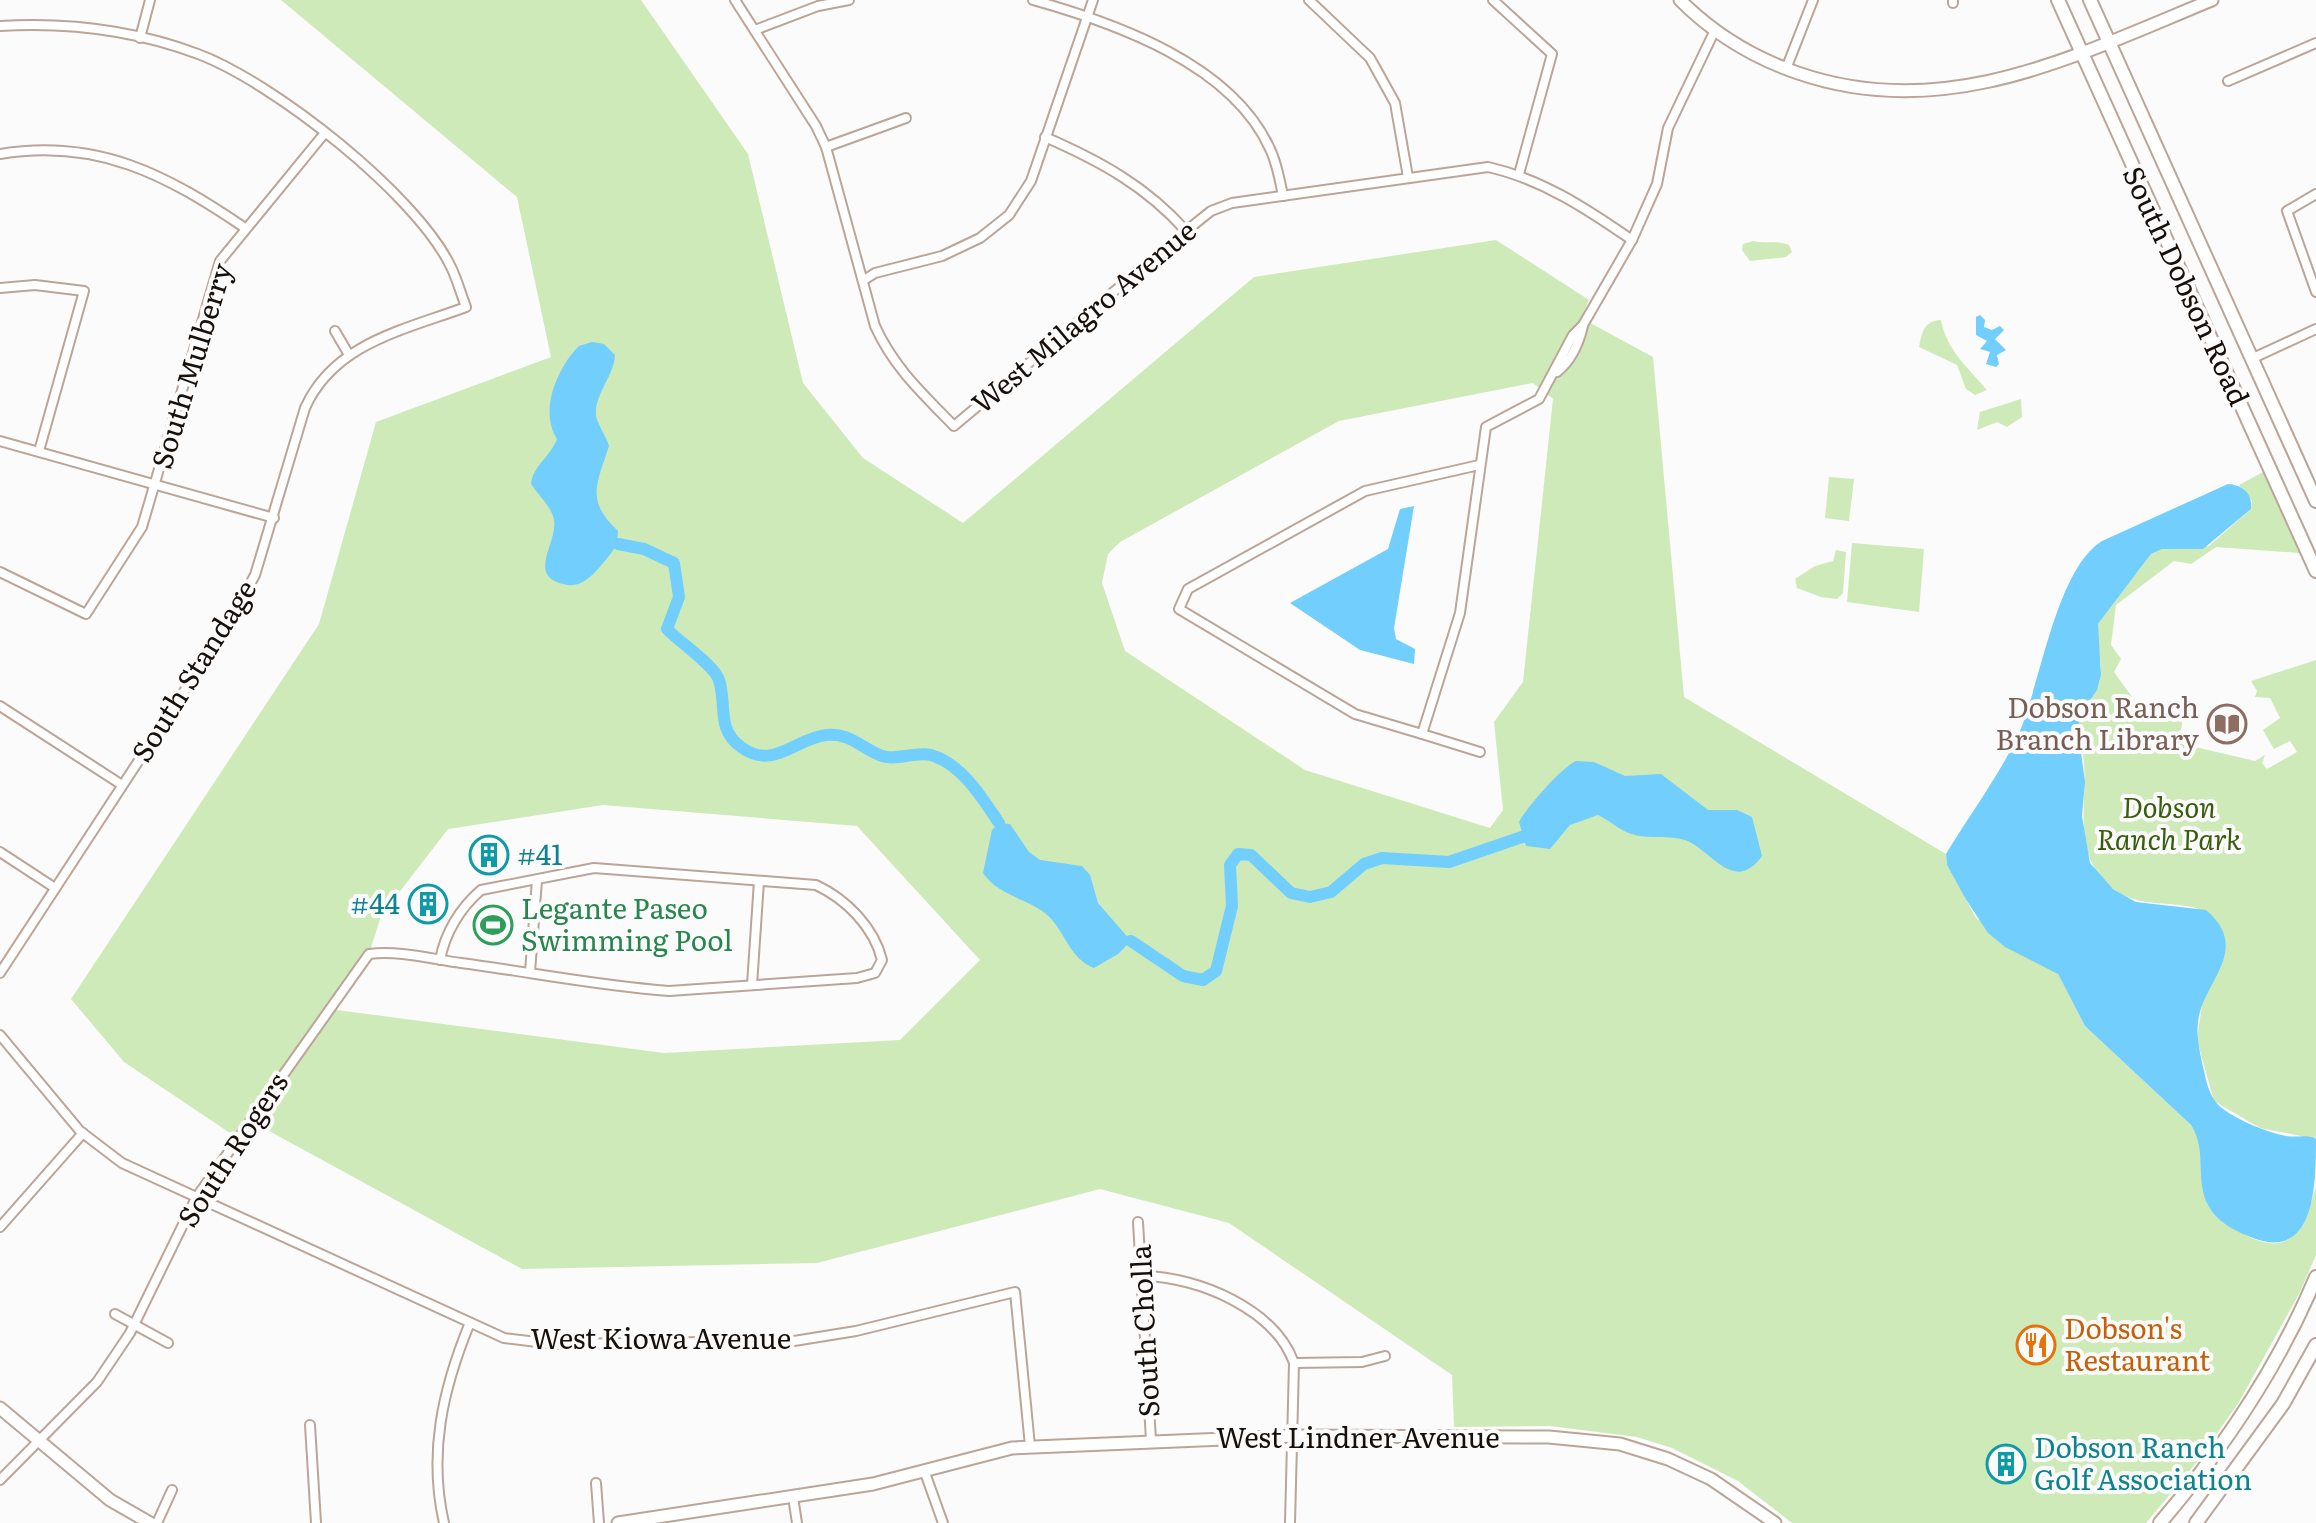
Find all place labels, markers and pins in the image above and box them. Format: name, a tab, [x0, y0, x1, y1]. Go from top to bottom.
place label: Dobson Ranch Branch Library	[1995, 685, 2200, 759]
library icon: Dobson Ranch Branch Library	[2206, 703, 2248, 745]
place label: #41	[517, 832, 563, 874]
building icon: #41	[468, 834, 510, 876]
place label: #44	[350, 881, 400, 923]
building icon: #44	[407, 883, 449, 925]
place label: Legante Paseo Swimming Pool	[521, 886, 733, 960]
sports icon: Legante Paseo Swimming Pool	[472, 904, 514, 946]
place label: Dobson's Restaurant	[2064, 1306, 2211, 1380]
restaurant icon: Dobson's Restaurant	[2015, 1324, 2057, 1366]
place label: Dobson Ranch Golf Association	[2034, 1425, 2252, 1499]
building icon: Dobson Ranch Golf Association	[1985, 1443, 2027, 1485]

